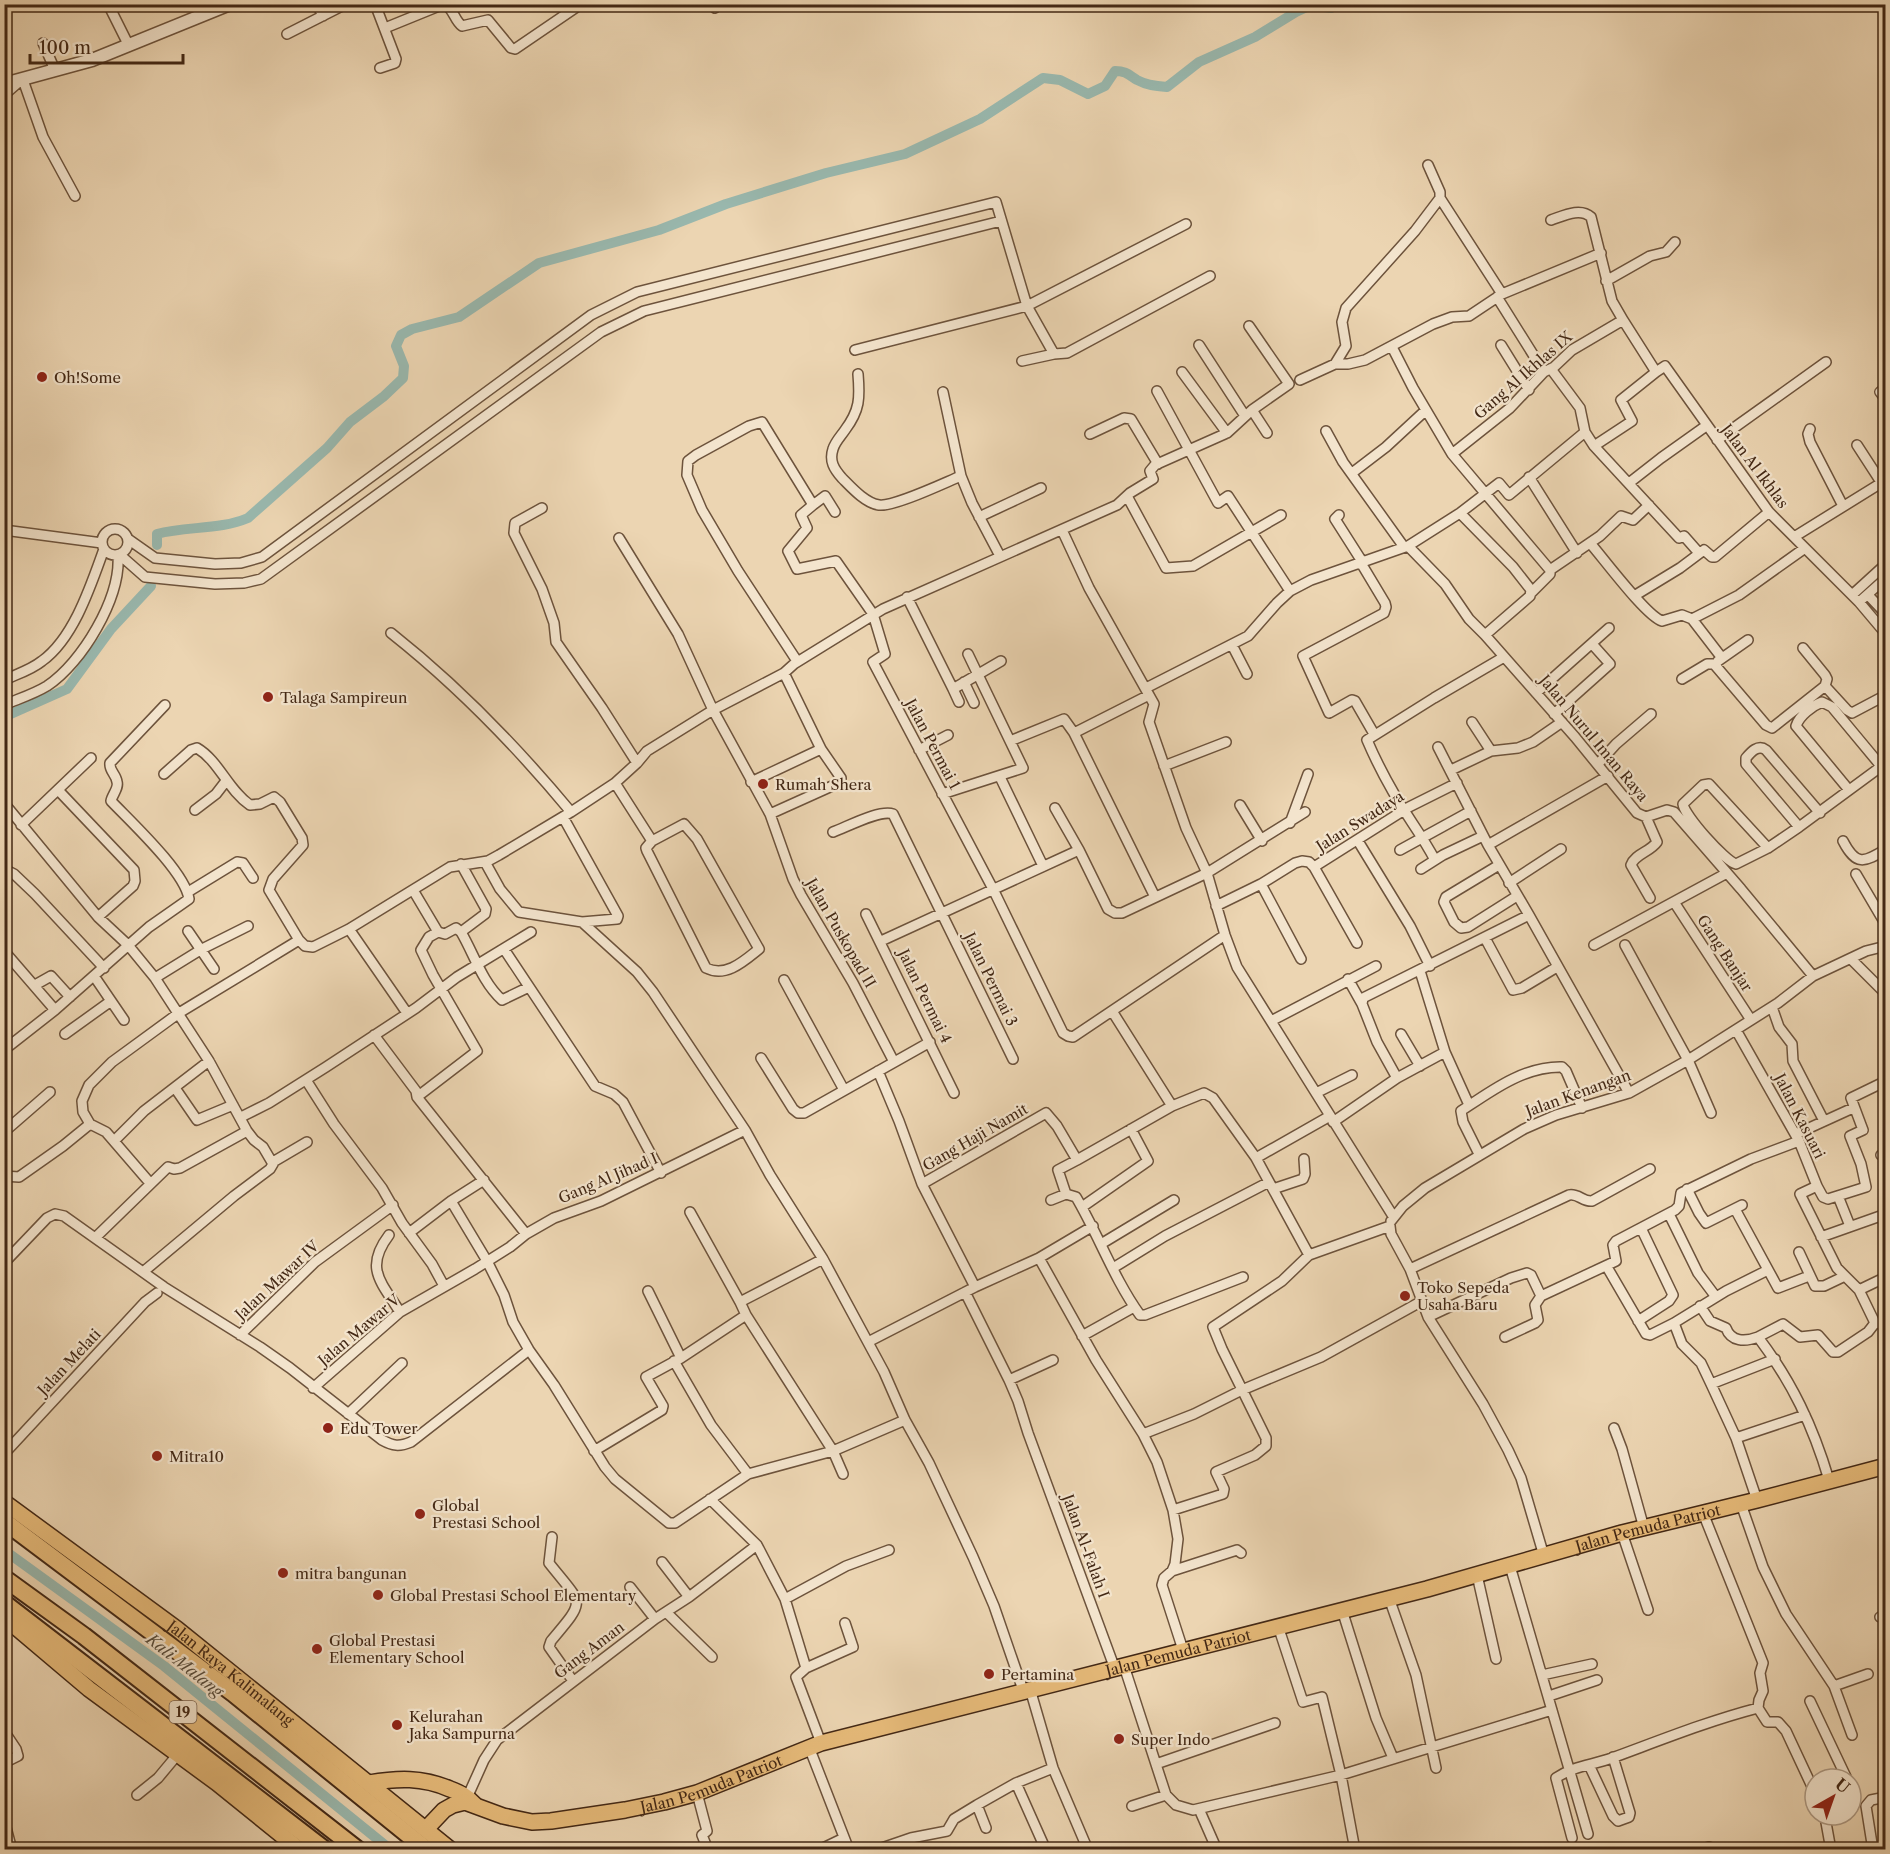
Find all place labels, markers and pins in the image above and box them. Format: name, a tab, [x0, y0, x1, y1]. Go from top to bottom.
place label: Oh!Some	[54, 368, 121, 387]
marker: Oh!Some	[35, 370, 49, 384]
place label: Talaga Sampireun	[280, 688, 408, 707]
marker: Talaga Sampireun	[261, 690, 275, 704]
place label: Rumah Shera	[775, 775, 871, 794]
marker: Rumah Shera	[756, 777, 770, 791]
place label: Toko Sepeda Usaha Baru	[1417, 1278, 1509, 1314]
marker: Toko Sepeda Usaha Baru	[1398, 1289, 1412, 1303]
place label: Edu Tower	[340, 1419, 418, 1438]
marker: Edu Tower	[321, 1421, 335, 1435]
place label: Mitra10	[169, 1447, 224, 1466]
marker: Mitra10	[150, 1449, 164, 1463]
place label: Global Prestasi School	[432, 1496, 541, 1532]
marker: Global Prestasi School	[413, 1507, 427, 1521]
place label: mitra bangunan	[295, 1564, 408, 1583]
marker: mitra bangunan	[276, 1566, 290, 1580]
place label: Global Prestasi School Elementary	[390, 1586, 637, 1605]
marker: Global Prestasi School Elementary	[371, 1588, 385, 1602]
place label: Global Prestasi Elementary School	[329, 1631, 465, 1667]
marker: Global Prestasi Elementary School	[310, 1642, 324, 1656]
place label: Pertamina	[1001, 1665, 1074, 1684]
marker: Pertamina	[982, 1667, 996, 1681]
place label: Kelurahan Jaka Sampurna	[407, 1707, 515, 1743]
marker: Kelurahan Jaka Sampurna	[390, 1718, 404, 1732]
place label: Super Indo	[1131, 1730, 1210, 1749]
marker: Super Indo	[1112, 1732, 1126, 1746]

